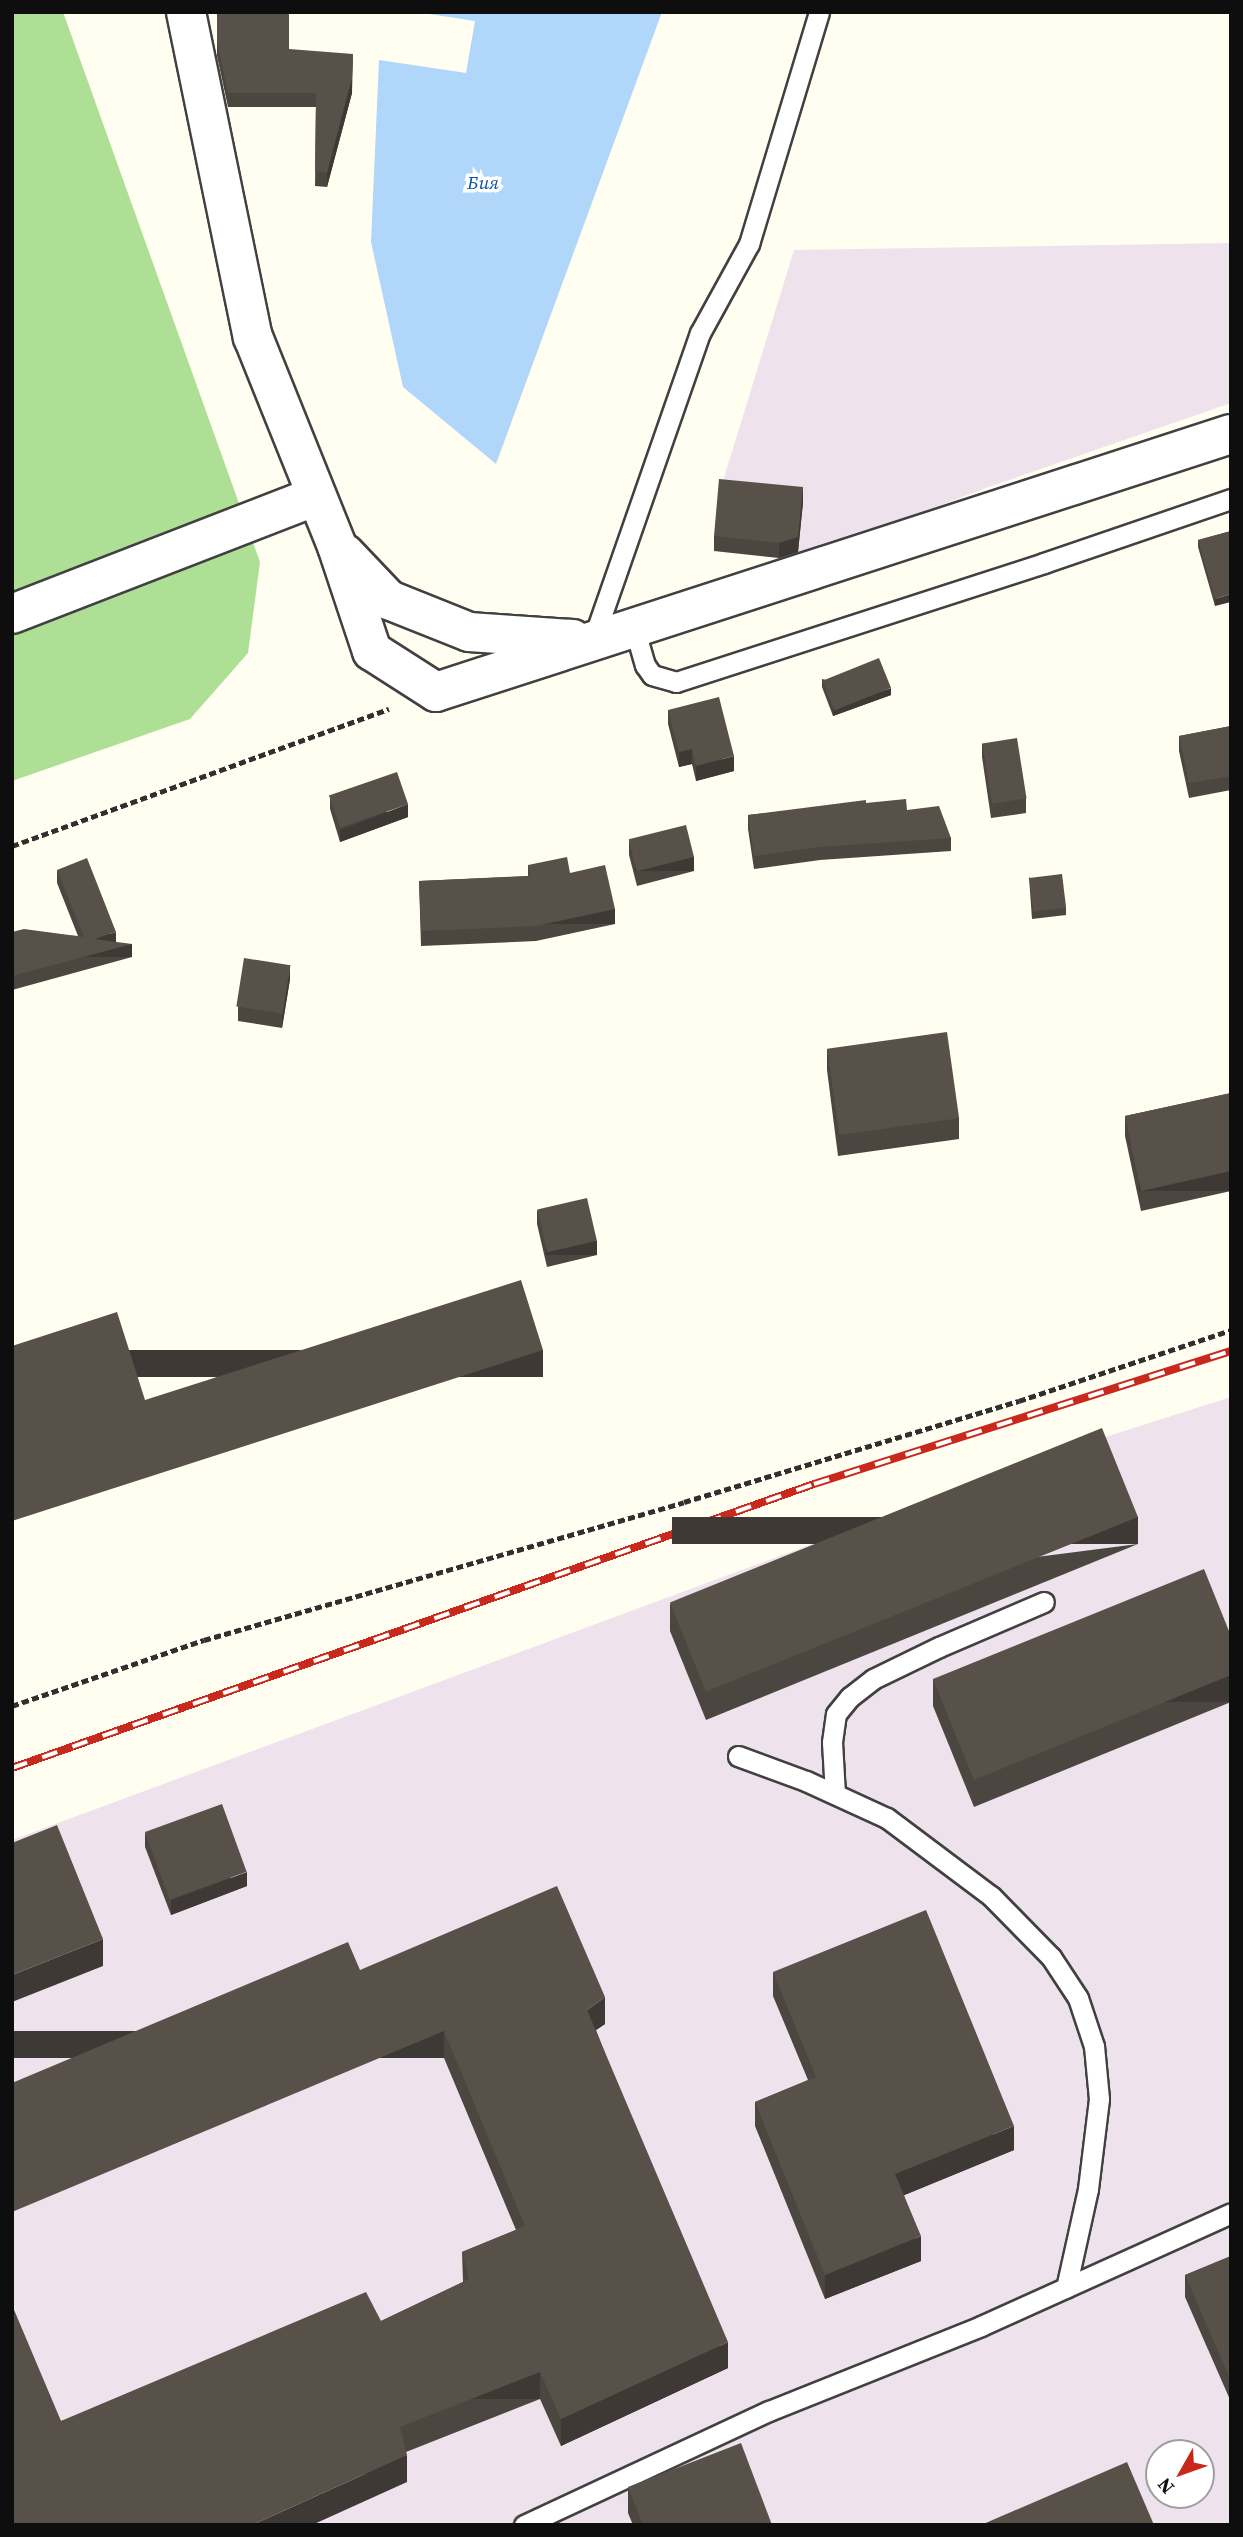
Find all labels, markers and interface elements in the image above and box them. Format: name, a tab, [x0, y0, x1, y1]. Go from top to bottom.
water label: Бия	[467, 172, 499, 194]
north arrow	[1145, 2439, 1215, 2509]
text: N	[1151, 2473, 1180, 2500]

